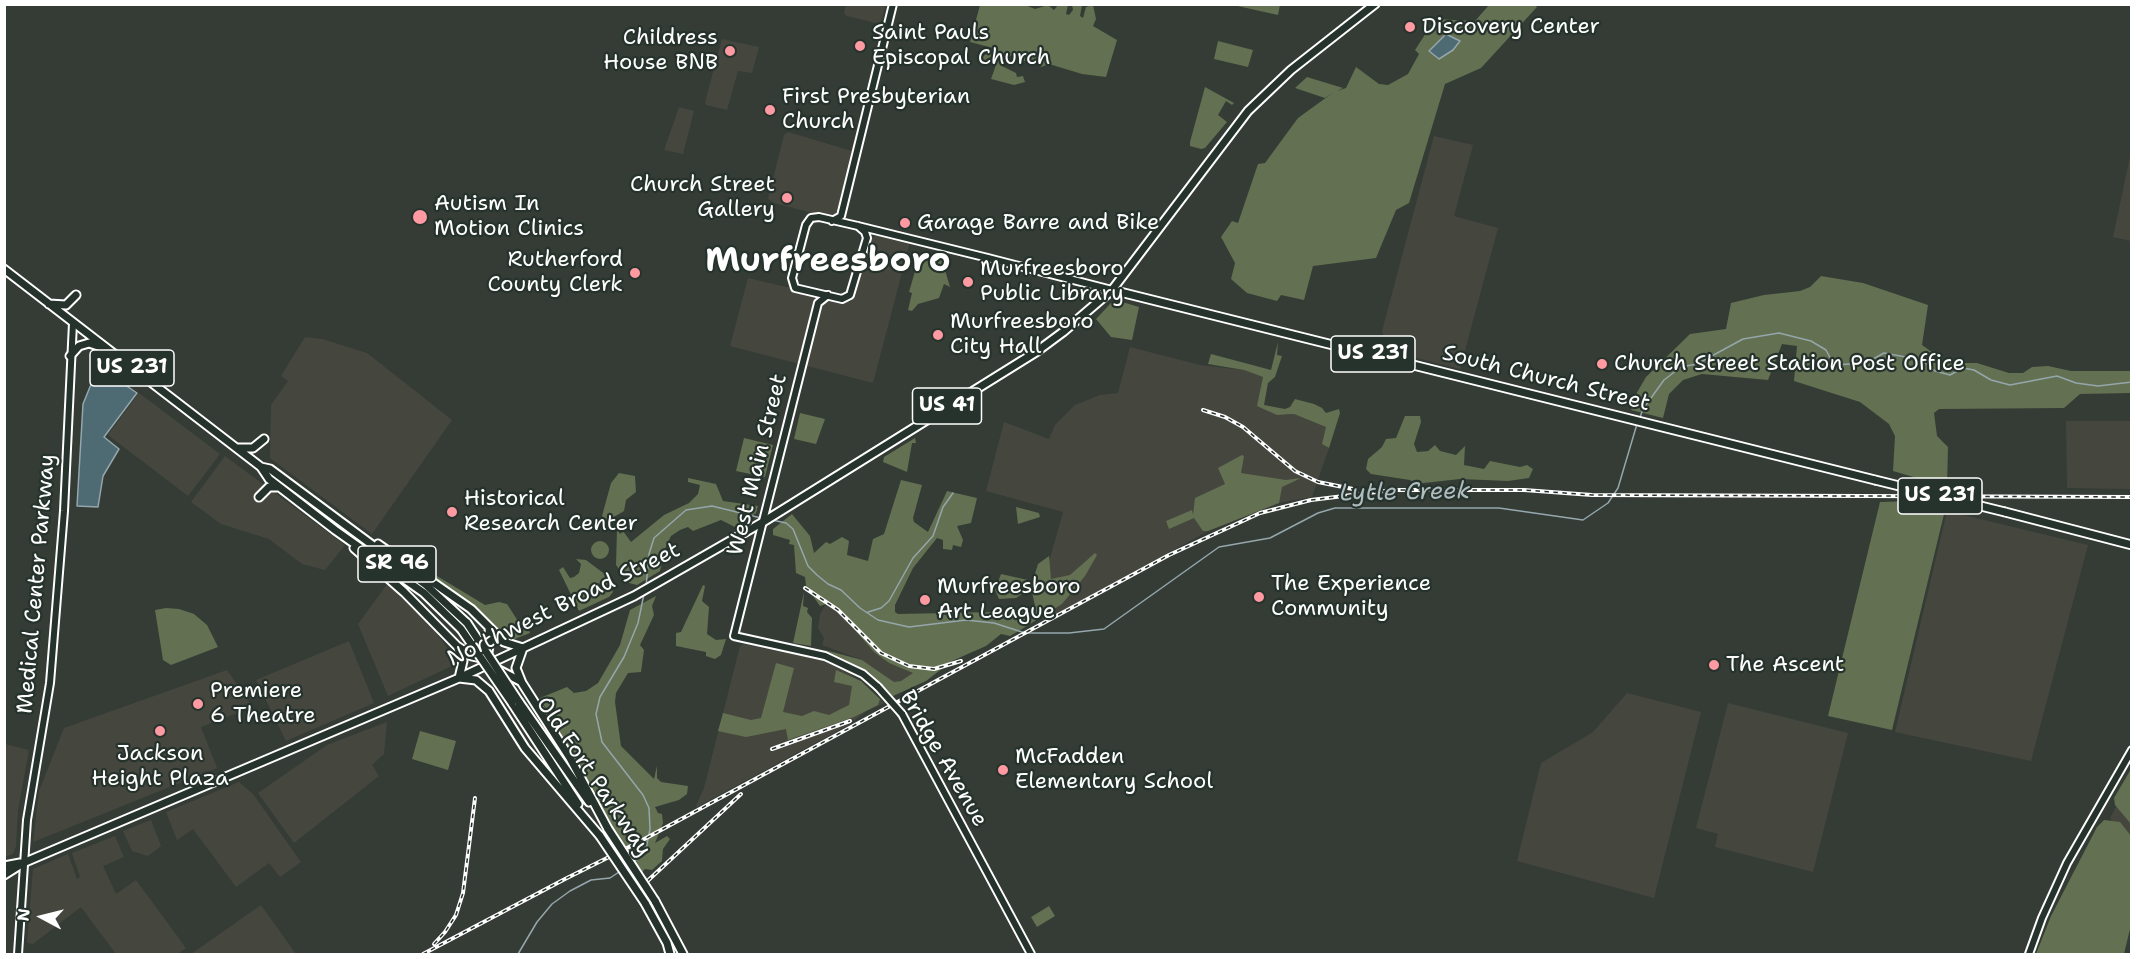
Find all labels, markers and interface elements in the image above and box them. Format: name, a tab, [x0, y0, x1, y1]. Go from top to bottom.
place label: Discovery Center	[1422, 14, 1600, 40]
place label: Saint Pauls Episcopal Church	[872, 20, 1050, 72]
marker: Discovery Center	[1403, 20, 1417, 34]
place label: Childress House BNB	[603, 25, 718, 76]
marker: Saint Pauls Episcopal Church	[853, 39, 867, 53]
marker: Childress House BNB	[723, 44, 737, 58]
place label: First Presbyterian Church	[782, 84, 970, 136]
marker: First Presbyterian Church	[763, 103, 777, 117]
place label: Church Street Gallery	[630, 172, 775, 224]
place label: Autism In Motion Clinics	[434, 191, 584, 242]
marker: Church Street Gallery	[780, 191, 794, 205]
marker: Autism In Motion Clinics	[411, 208, 429, 226]
place label: Garage Barre and Bike	[917, 210, 1160, 236]
marker: Garage Barre and Bike	[898, 216, 912, 230]
district label: Murfreesboro	[705, 242, 951, 282]
place label: Rutherford County Clerk	[487, 247, 623, 298]
place label: Murfreesboro Public Library	[980, 256, 1124, 308]
marker: Rutherford County Clerk	[628, 266, 642, 280]
marker: Murfreesboro Public Library	[961, 275, 975, 289]
place label: Murfreesboro City Hall	[950, 309, 1094, 360]
marker: Murfreesboro City Hall	[931, 328, 945, 342]
road number: US 231	[1331, 336, 1415, 372]
street label: South Church Street	[1439, 340, 1653, 418]
road number: US 231	[90, 350, 174, 386]
place label: Church Street Station Post Office	[1614, 351, 1965, 377]
marker: Church Street Station Post Office	[1595, 357, 1609, 371]
street label: West Main Street	[723, 371, 793, 559]
road number: US 41	[912, 388, 982, 424]
street label: Medical Center Parkway	[12, 453, 62, 715]
water label: Lytle Creek	[1339, 477, 1471, 509]
road number: US 231	[1898, 478, 1982, 514]
place label: Historical Research Center	[464, 486, 638, 538]
marker: Historical Research Center	[445, 505, 459, 519]
street label: Northwest Broad Street	[443, 537, 685, 673]
road number: SR 96	[358, 546, 436, 582]
place label: The Experience Community	[1271, 571, 1431, 622]
place label: Murfreesboro Art League	[937, 574, 1081, 626]
marker: The Experience Community	[1252, 590, 1266, 604]
marker: Murfreesboro Art League	[918, 593, 932, 607]
place label: The Ascent	[1726, 652, 1844, 678]
marker: The Ascent	[1707, 658, 1721, 672]
place label: Premiere 6 Theatre	[210, 678, 316, 730]
street label: Bridge Avenue	[893, 686, 993, 832]
street label: Old Fort Parkway	[530, 692, 656, 862]
marker: Premiere 6 Theatre	[191, 697, 205, 711]
marker: Jackson Height Plaza	[153, 724, 167, 738]
place label: Jackson Height Plaza	[91, 741, 229, 792]
place label: McFadden Elementary School	[1015, 744, 1213, 796]
marker: McFadden Elementary School	[996, 763, 1010, 777]
north arrow	[12, 887, 72, 947]
text: N	[12, 907, 35, 922]

